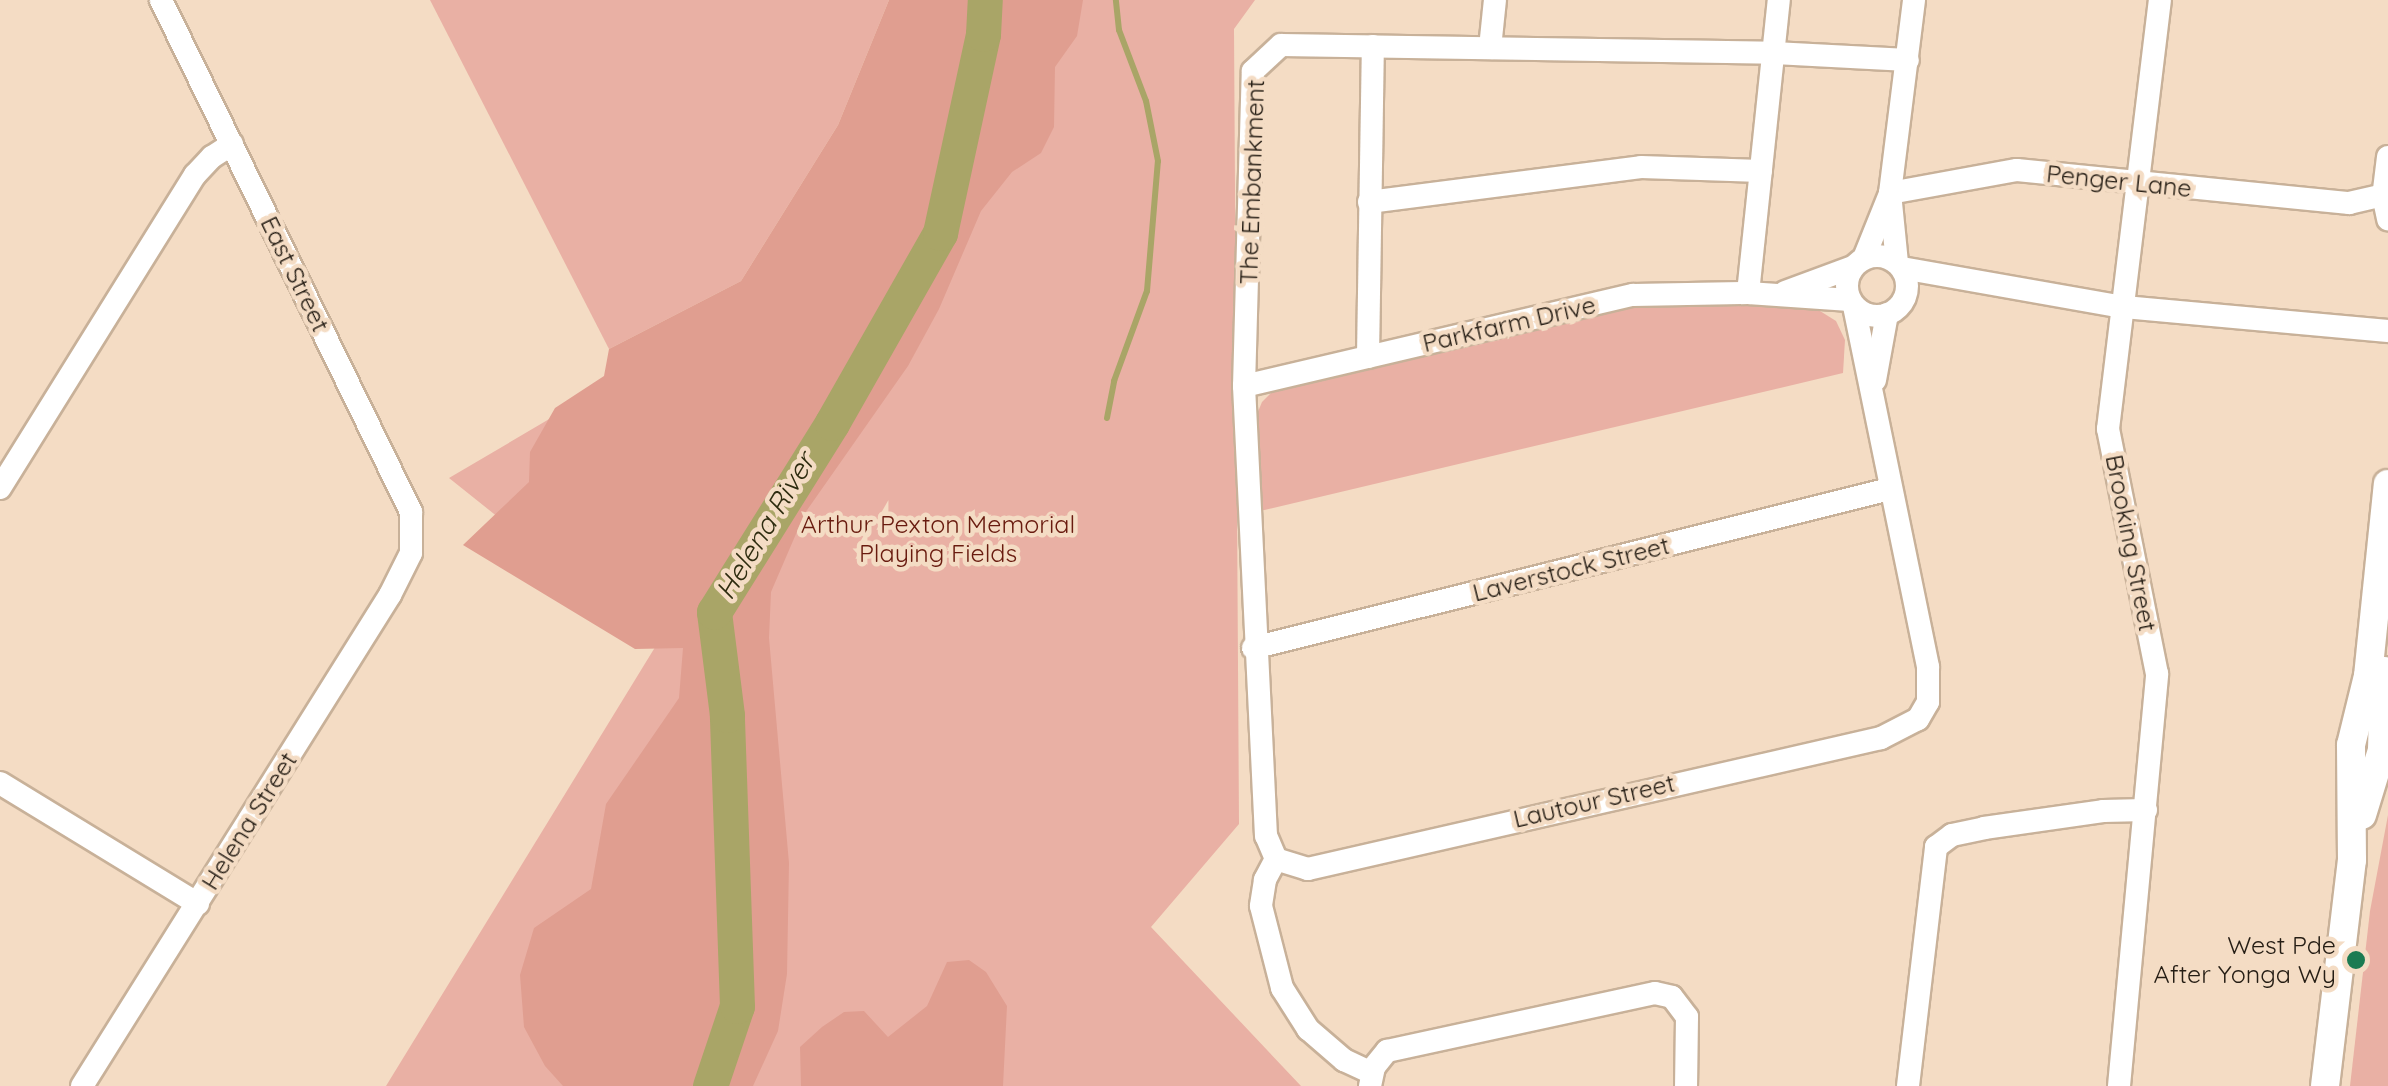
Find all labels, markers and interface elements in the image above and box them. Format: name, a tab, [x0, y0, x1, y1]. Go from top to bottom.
street label: The Embankment	[1233, 79, 1271, 285]
street label: Penger Lane	[2045, 158, 2193, 204]
street label: East Street	[254, 211, 336, 337]
street label: Parkfarm Drive	[1420, 290, 1598, 358]
water label: Helena River	[708, 447, 822, 605]
street label: Brooking Street	[2099, 452, 2163, 634]
park label: Arthur Pexton Memorial Playing Fields	[801, 510, 1075, 569]
street label: Laverstock Street	[1470, 530, 1672, 608]
street label: Helena Street	[195, 747, 303, 895]
street label: Lautour Street	[1510, 768, 1678, 834]
place label: West Pde After Yonga Wy	[2154, 931, 2336, 990]
marker: West Pde After Yonga Wy	[2345, 949, 2367, 971]

